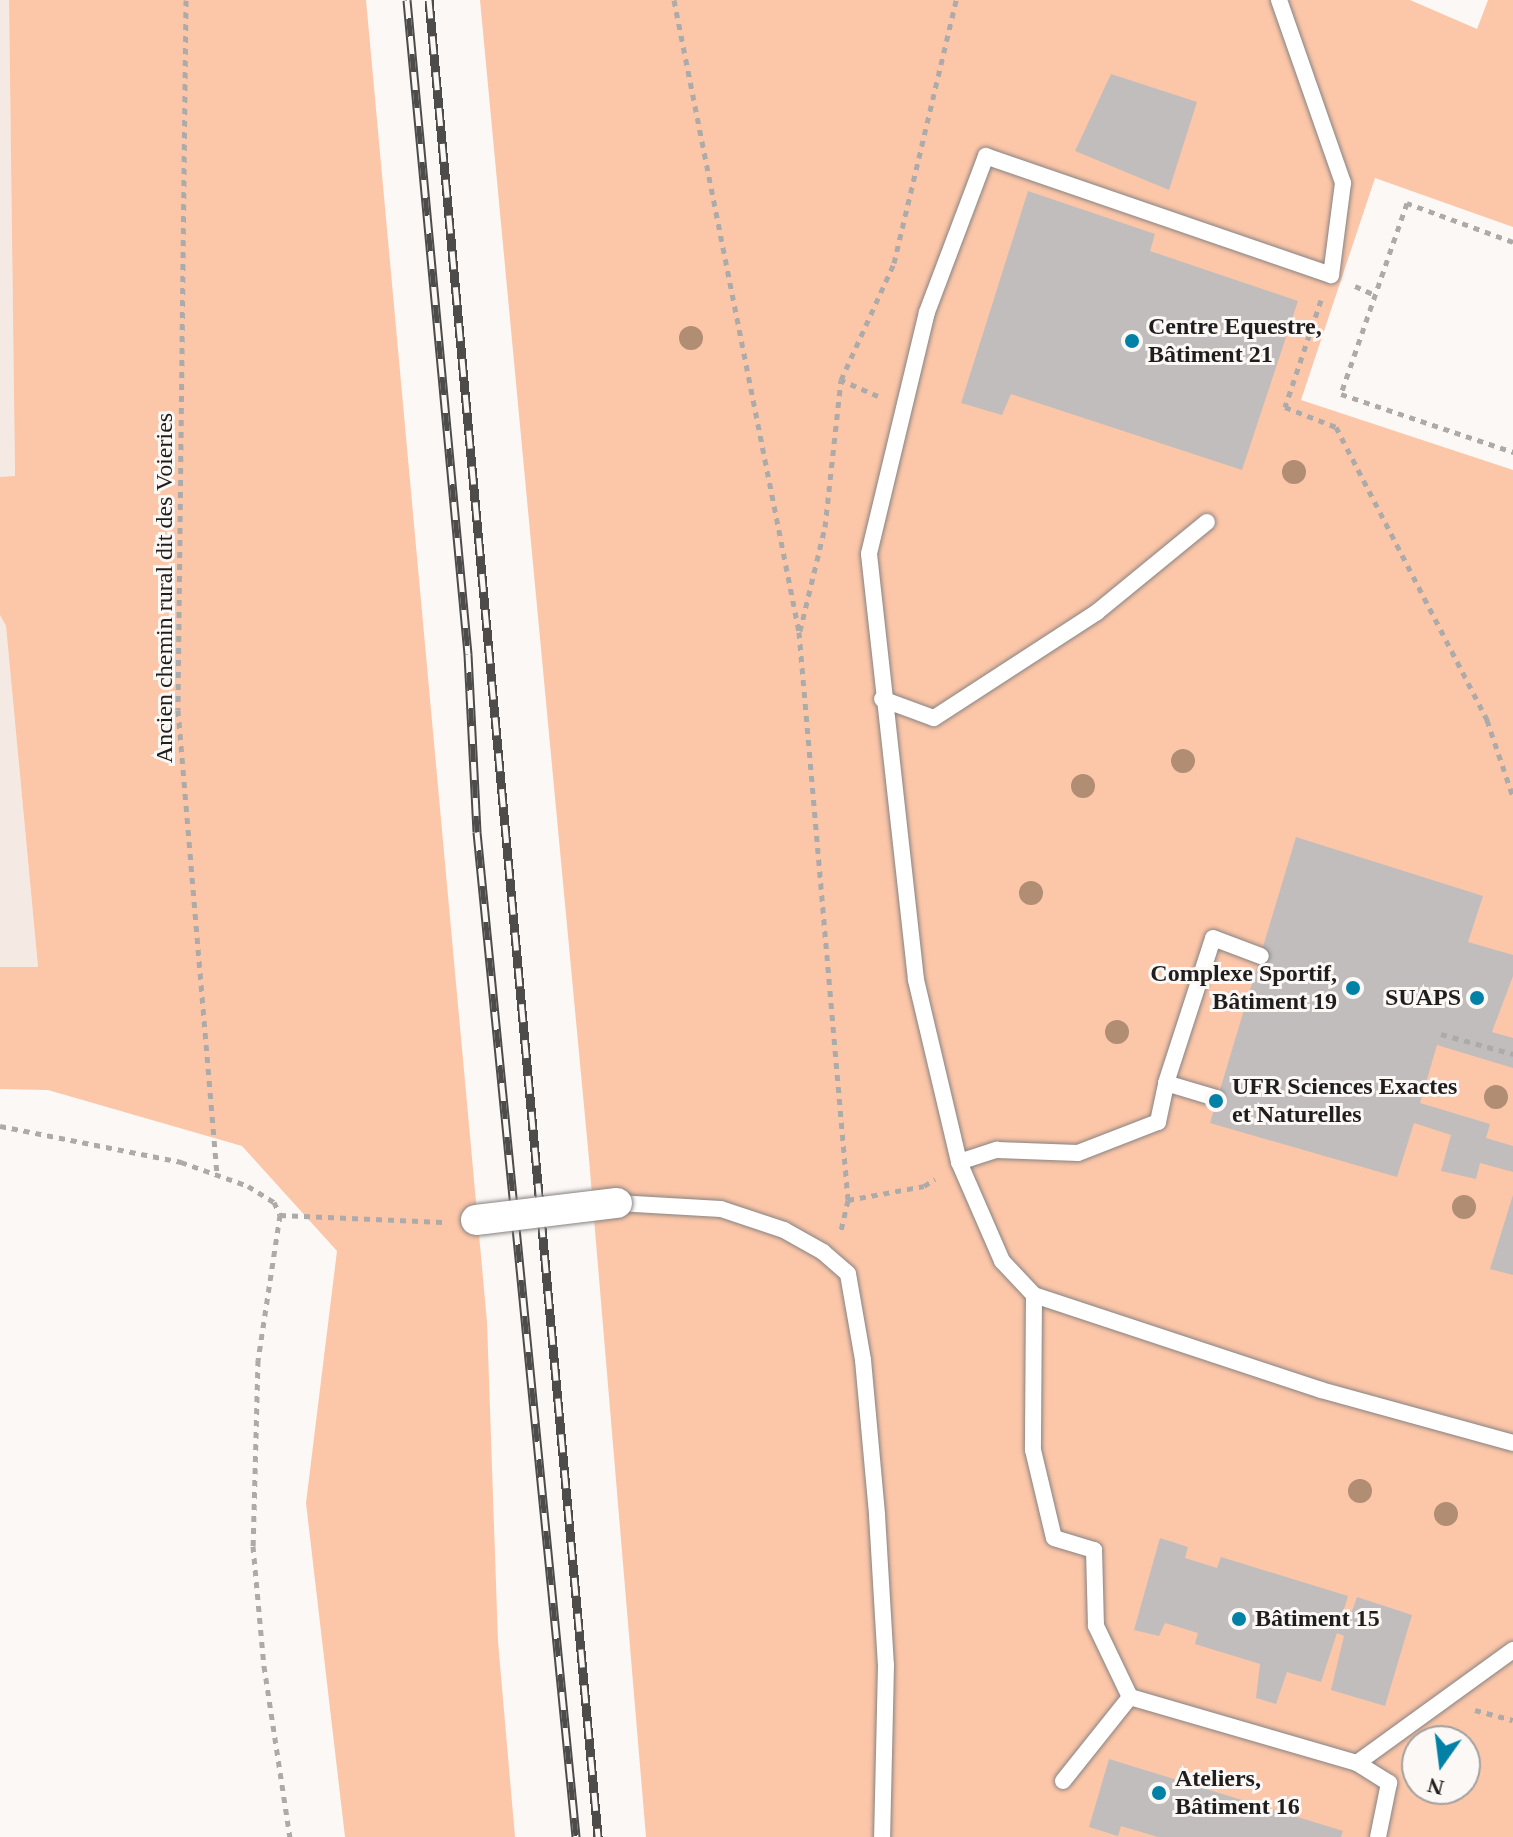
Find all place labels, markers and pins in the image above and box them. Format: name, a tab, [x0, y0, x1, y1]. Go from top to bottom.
place label: Centre Equestre, Bâtiment 21	[1148, 313, 1322, 369]
marker: Centre Equestre, Bâtiment 21	[1123, 332, 1141, 350]
place label: Complexe Sportif, Bâtiment 19	[1150, 960, 1337, 1016]
marker: Complexe Sportif, Bâtiment 19	[1344, 979, 1362, 997]
place label: SUAPS	[1385, 984, 1461, 1012]
marker: SUAPS	[1468, 989, 1486, 1007]
place label: UFR Sciences Exactes et Naturelles	[1232, 1073, 1457, 1129]
marker: UFR Sciences Exactes et Naturelles	[1207, 1092, 1225, 1110]
place label: Bâtiment 15	[1255, 1605, 1380, 1633]
marker: Bâtiment 15	[1230, 1610, 1248, 1628]
place label: Ateliers, Bâtiment 16	[1175, 1765, 1300, 1821]
marker: Ateliers, Bâtiment 16	[1150, 1784, 1168, 1802]

